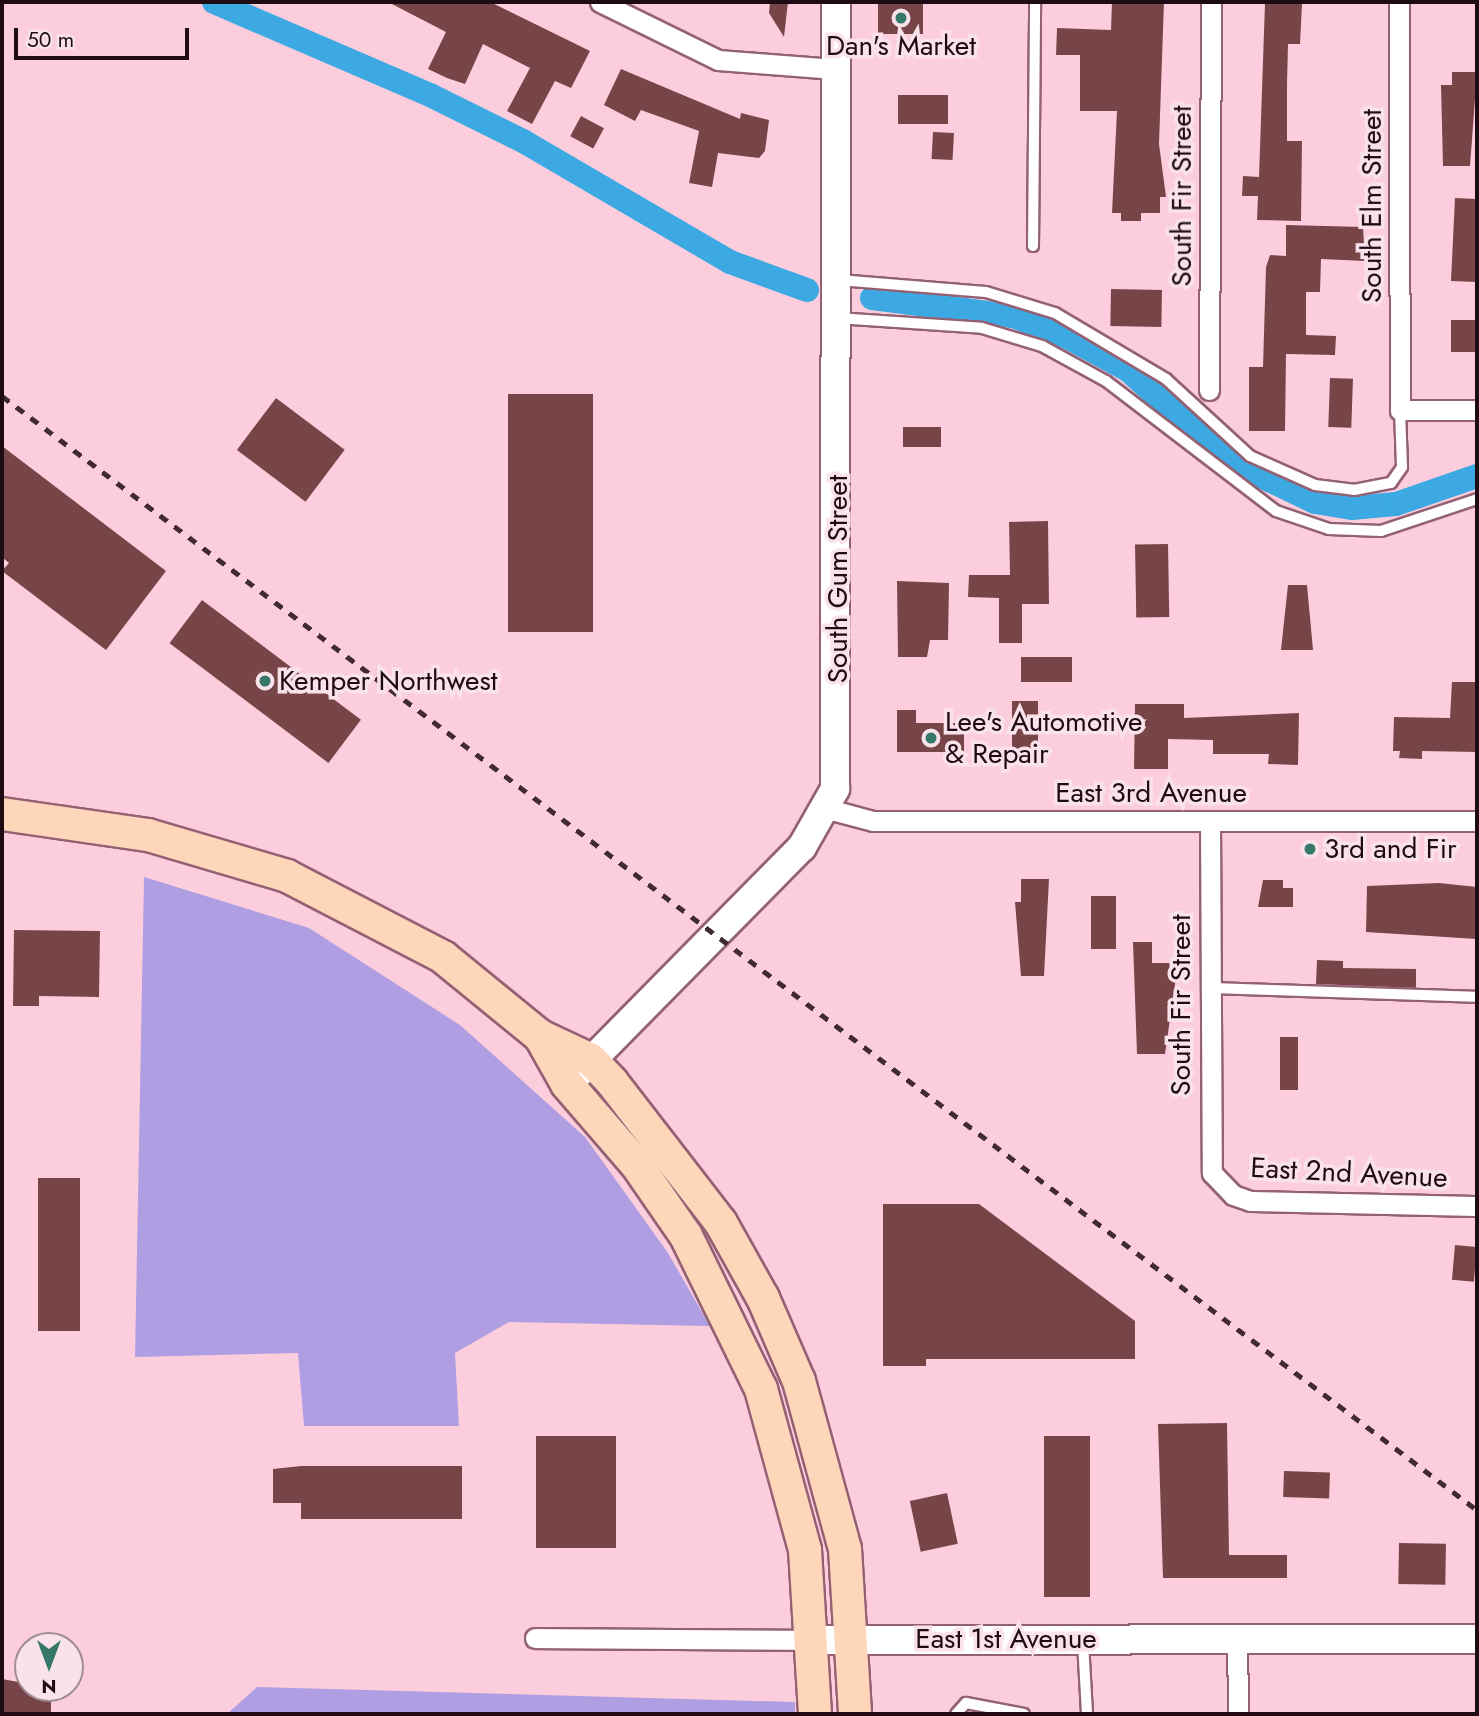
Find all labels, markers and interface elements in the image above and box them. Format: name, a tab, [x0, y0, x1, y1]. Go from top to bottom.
marker: Dan's Market	[893, 10, 909, 26]
scale bar	[18, 14, 192, 58]
text: 50 m	[27, 25, 74, 55]
place label: Dan's Market	[826, 29, 976, 63]
street label: South Fir Street	[1165, 105, 1199, 287]
street label: South Elm Street	[1355, 109, 1389, 303]
street label: South Gum Street	[821, 475, 855, 683]
place label: Kemper Northwest	[279, 664, 498, 698]
marker: Kemper Northwest	[257, 673, 273, 689]
place label: Lee's Automotive & Repair	[945, 705, 1143, 771]
marker: Lee's Automotive & Repair	[923, 730, 939, 746]
street label: East 3rd Avenue	[1055, 776, 1247, 810]
place label: 3rd and Fir	[1324, 832, 1457, 866]
marker: 3rd and Fir	[1302, 841, 1318, 857]
street label: South Fir Street	[1164, 914, 1198, 1096]
street label: East 2nd Avenue	[1250, 1151, 1448, 1195]
street label: East 1st Avenue	[915, 1622, 1097, 1656]
north arrow	[14, 1632, 84, 1702]
text: N	[41, 1673, 57, 1700]

